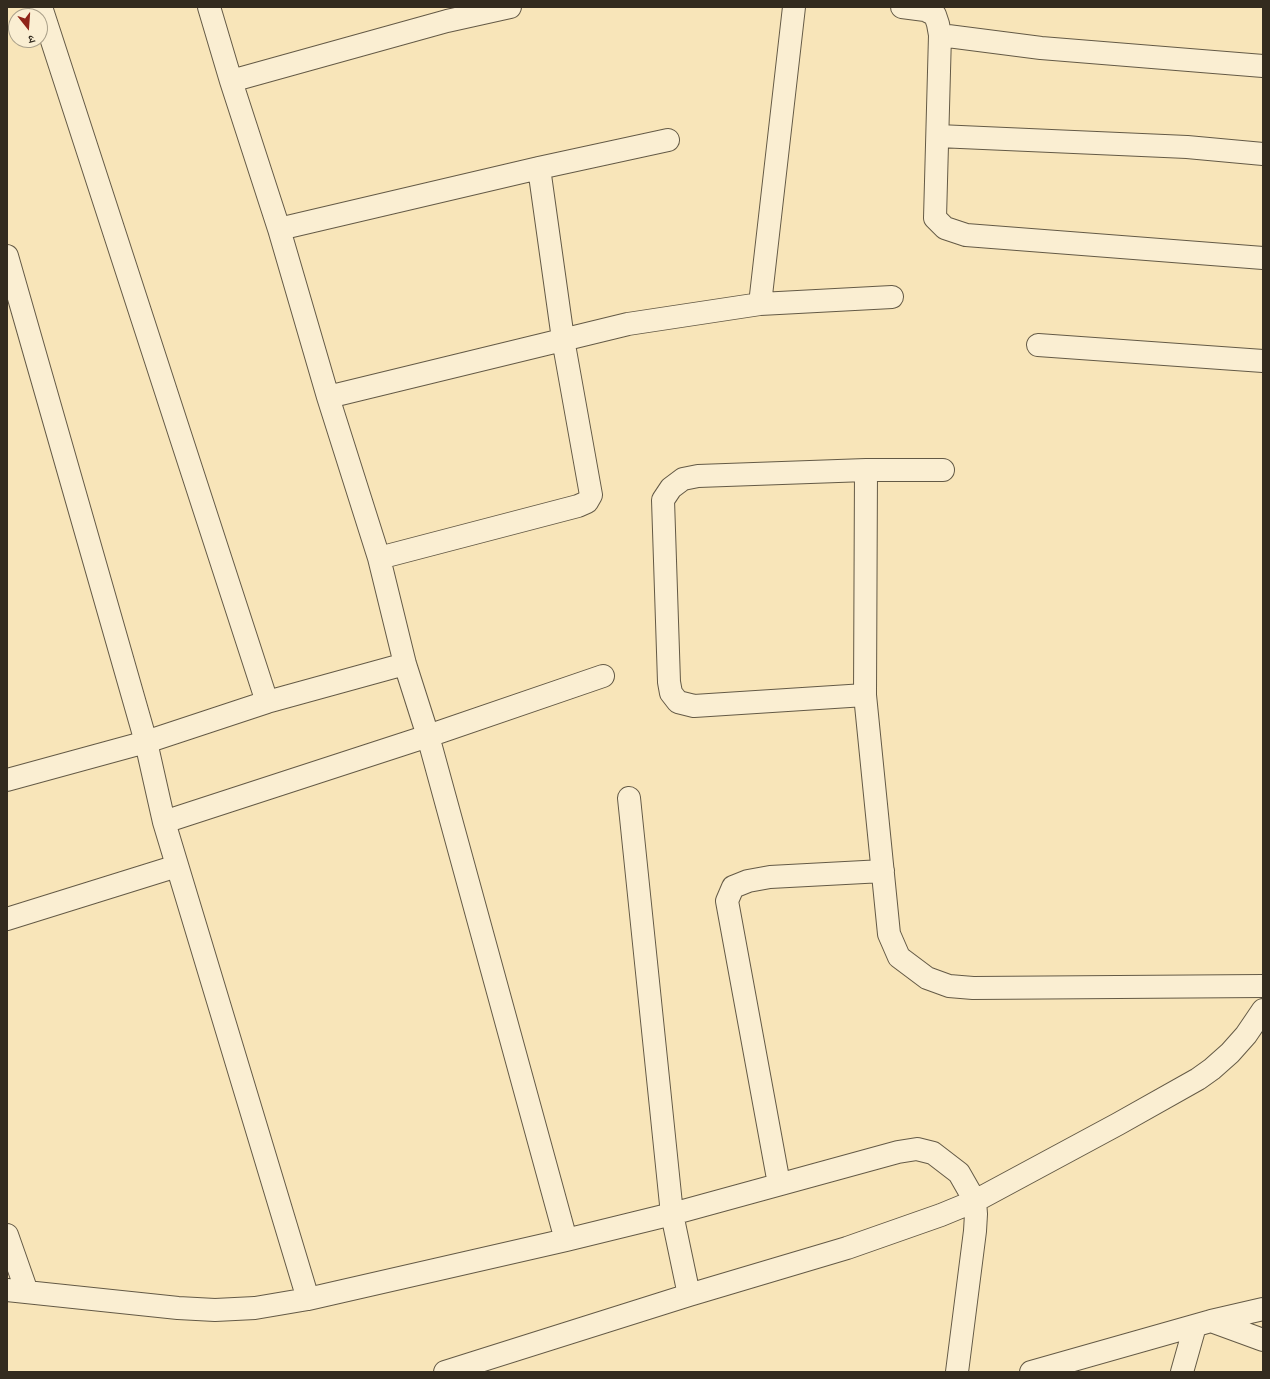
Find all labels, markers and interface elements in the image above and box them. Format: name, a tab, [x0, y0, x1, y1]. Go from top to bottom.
north arrow	[8, 8, 48, 48]
text: उ	[26, 31, 36, 47]

